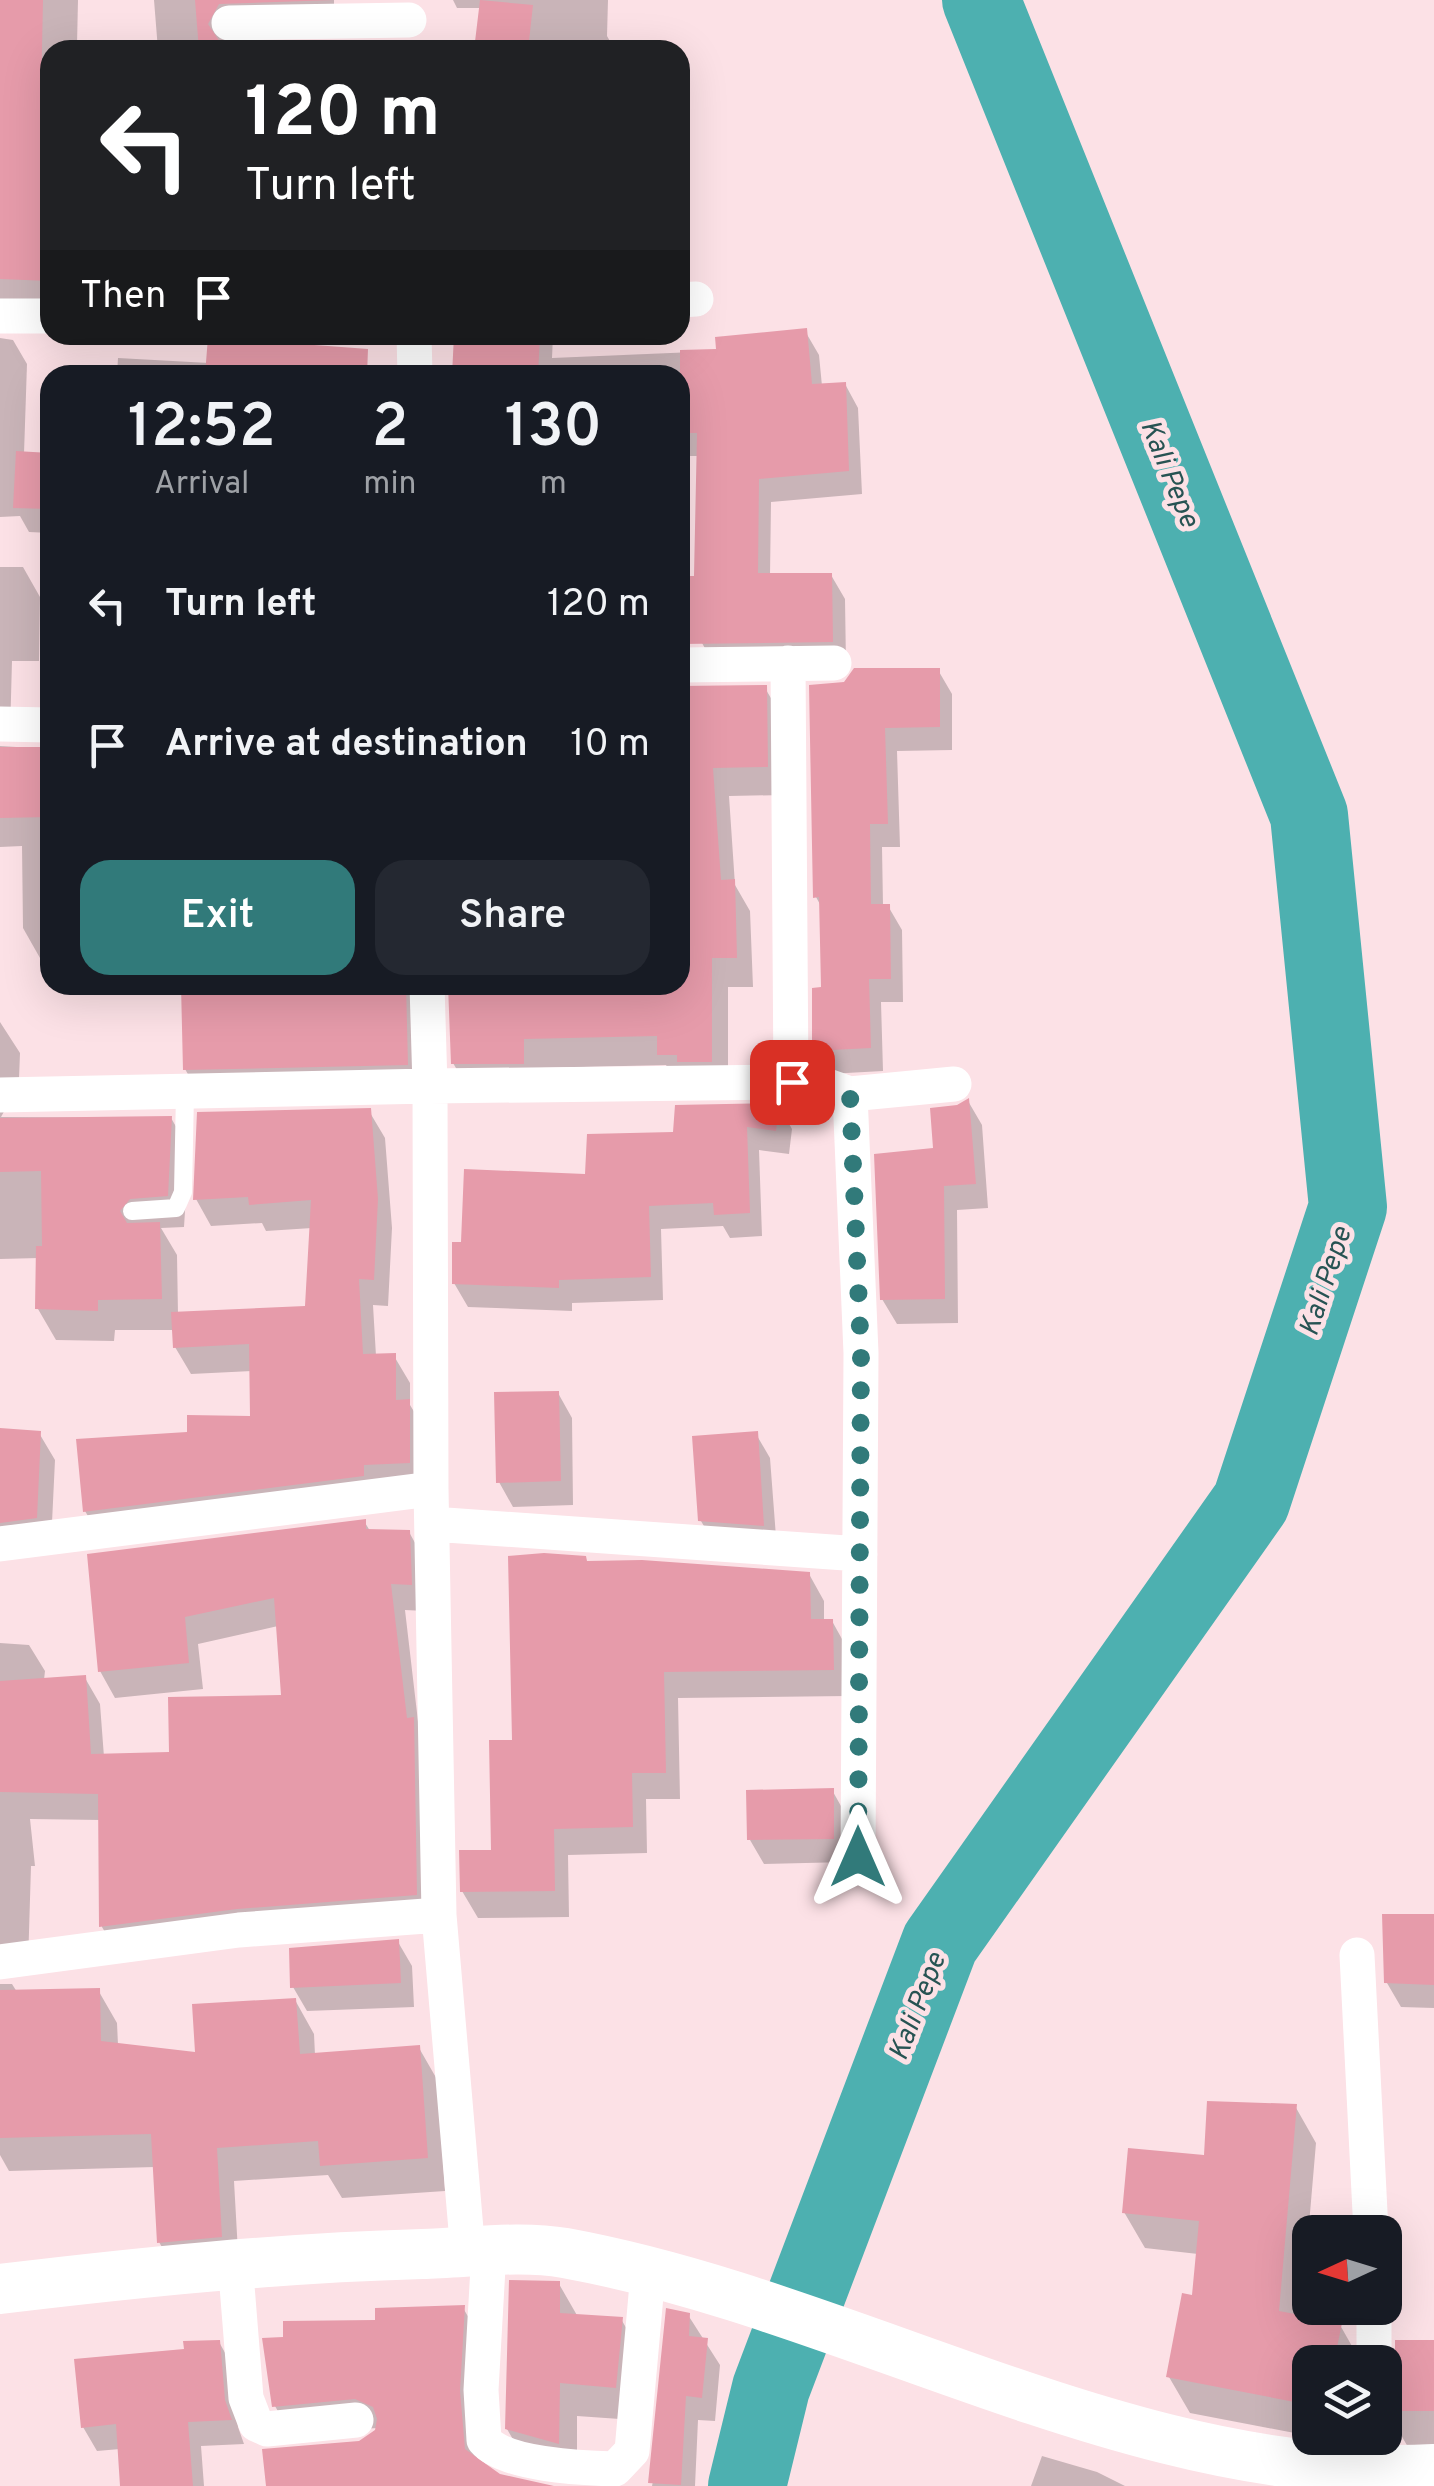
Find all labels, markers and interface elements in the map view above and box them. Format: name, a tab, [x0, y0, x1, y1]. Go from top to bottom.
text: 120 m	[245, 72, 441, 161]
icon: left	[80, 80, 210, 210]
text: Turn left	[245, 159, 416, 216]
icon: arrive	[186, 270, 241, 325]
text: Then	[80, 273, 166, 322]
text: 12:52	[128, 392, 276, 468]
text: 2	[372, 392, 408, 468]
text: 130	[504, 392, 602, 468]
water label: Kali Pepe	[1130, 415, 1206, 534]
text: Arrival	[154, 465, 249, 505]
text: min	[363, 465, 417, 505]
text: m	[540, 465, 567, 505]
icon: left	[80, 578, 135, 633]
text: Turn left	[165, 581, 317, 630]
text: 120 m	[547, 581, 650, 630]
icon: arrive	[80, 718, 135, 773]
text: Arrive at destination	[165, 721, 528, 770]
text: 10 m	[570, 721, 650, 770]
button: Exit	[80, 860, 355, 975]
button: Share	[375, 860, 650, 975]
pin	[750, 1040, 835, 1125]
icon: arrive	[765, 1055, 820, 1110]
water label: Kali Pepe	[1292, 1222, 1362, 1341]
position arrow	[806, 1805, 910, 1909]
water label: Kali Pepe	[882, 1948, 956, 2066]
north arrow	[1292, 2215, 1402, 2325]
map controls	[1292, 2215, 1402, 2455]
button: layers	[1292, 2345, 1402, 2455]

